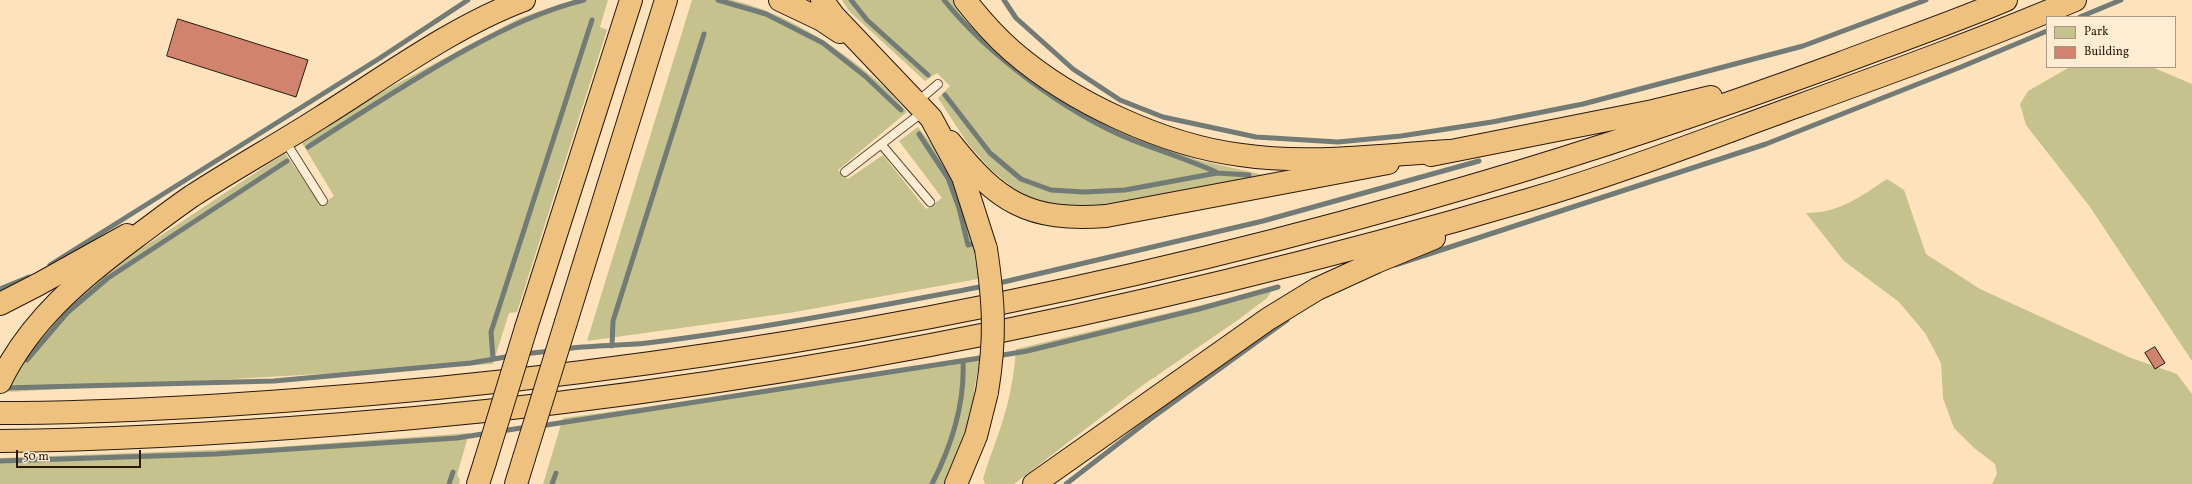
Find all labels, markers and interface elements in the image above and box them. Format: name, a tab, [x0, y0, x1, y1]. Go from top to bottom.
legend	[2046, 16, 2176, 68]
text: Park	[2084, 24, 2109, 40]
text: Building	[2084, 44, 2129, 60]
scale bar	[18, 442, 143, 468]
text: 50 m	[23, 449, 49, 465]

